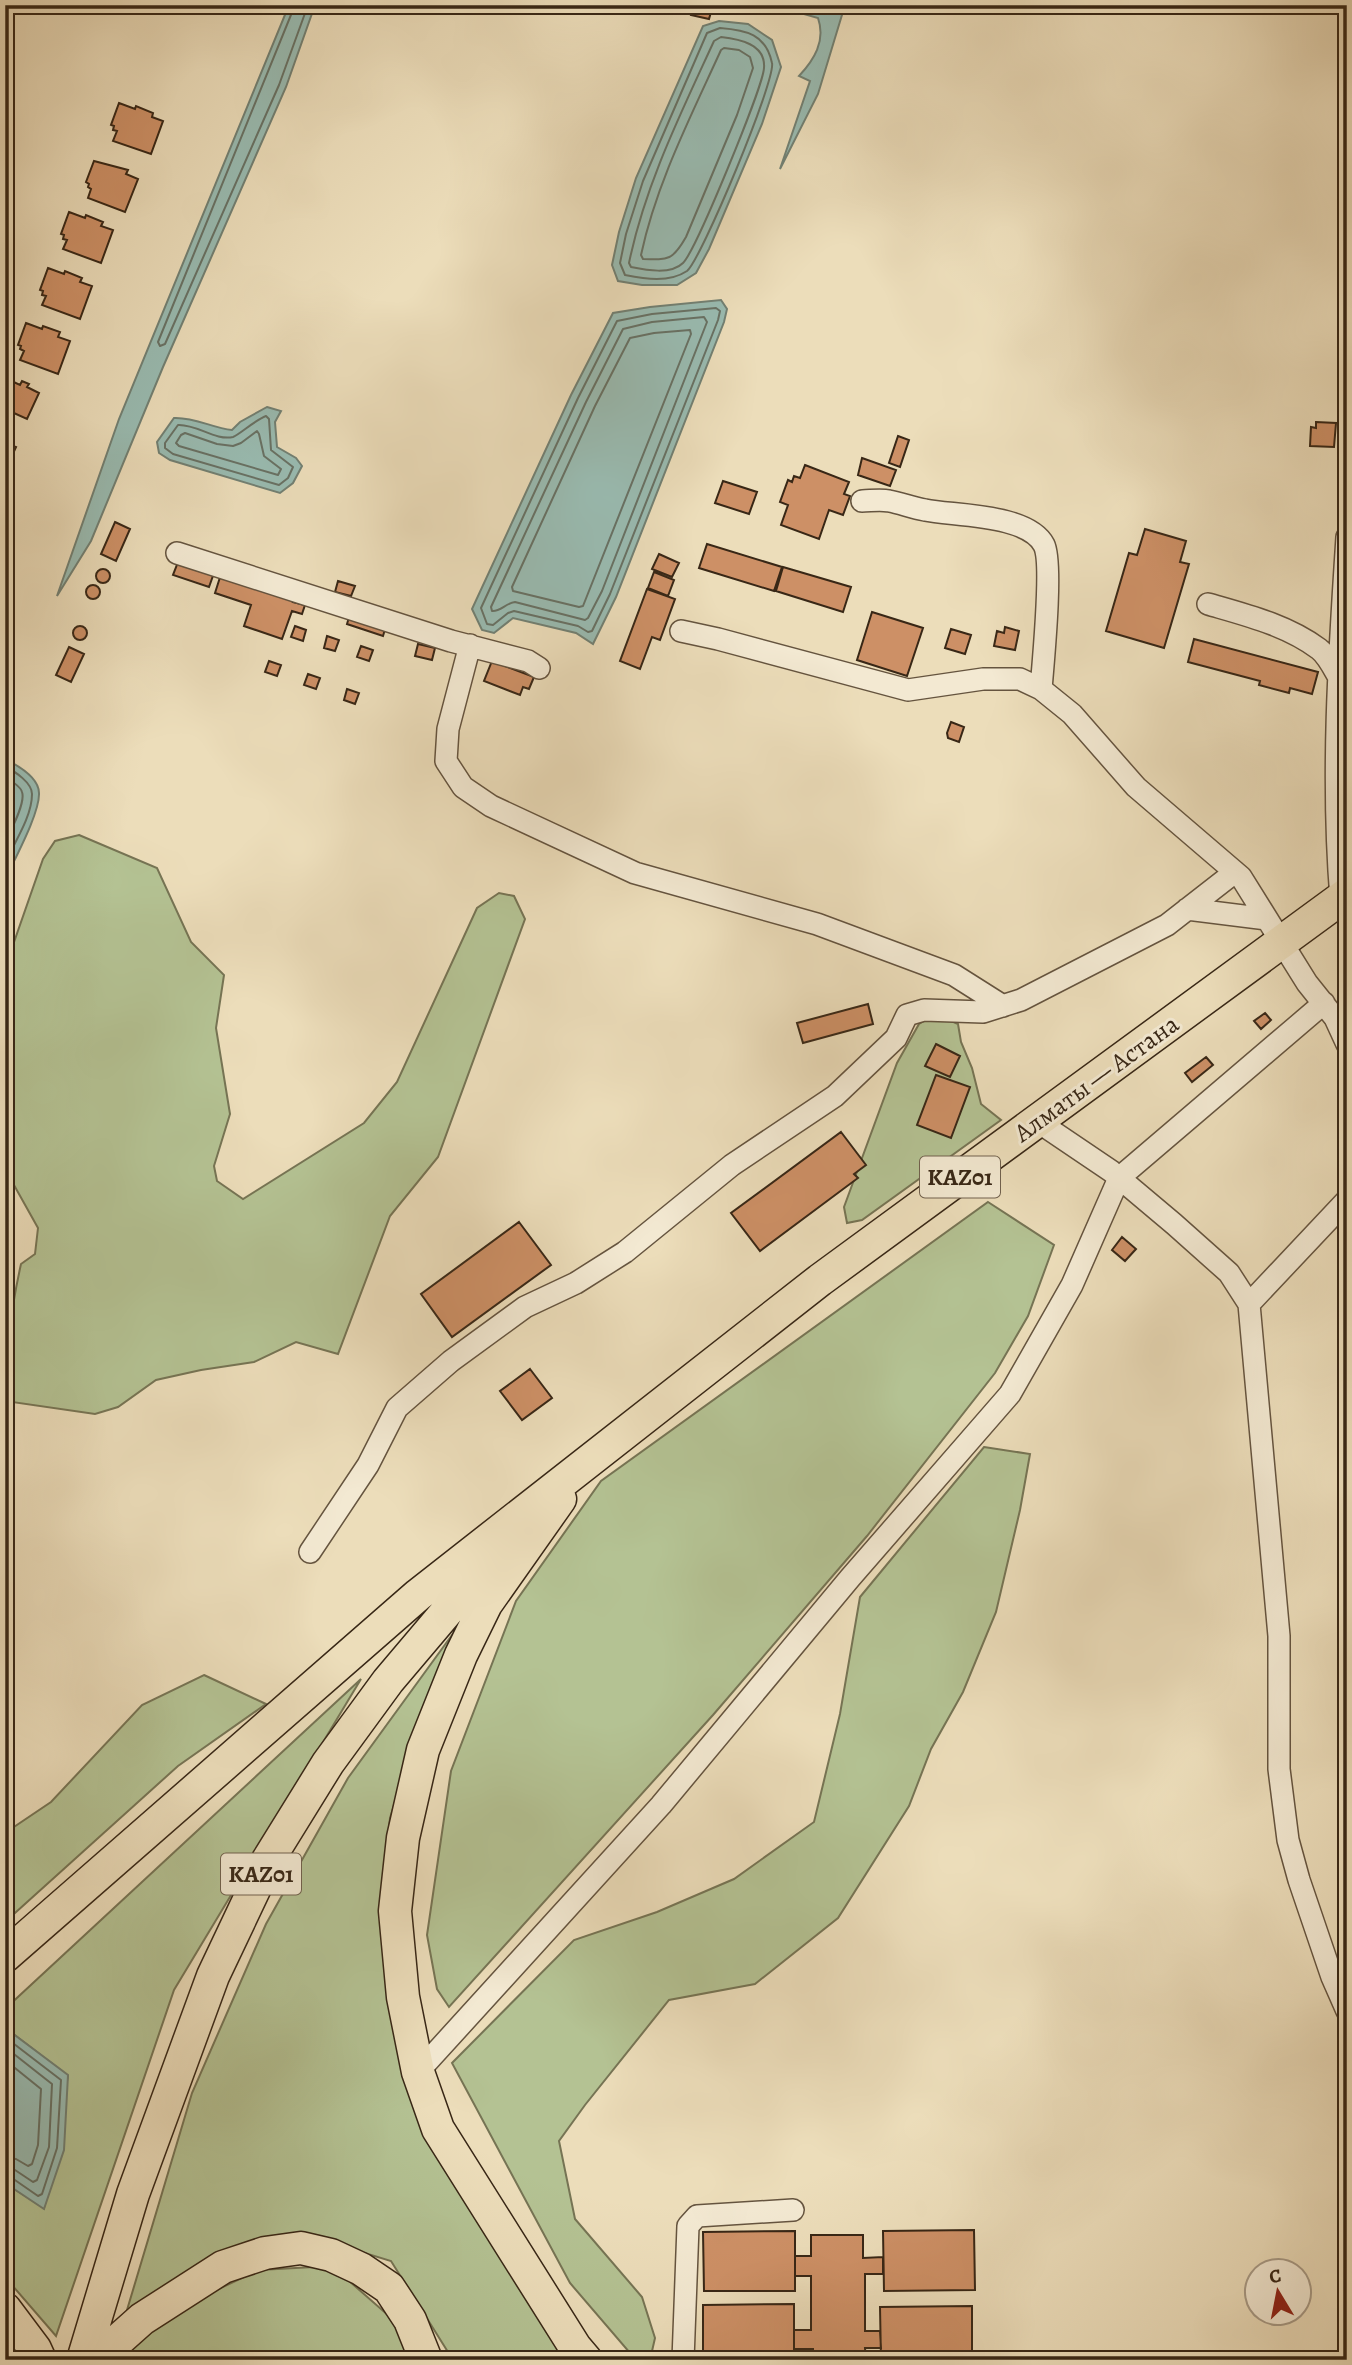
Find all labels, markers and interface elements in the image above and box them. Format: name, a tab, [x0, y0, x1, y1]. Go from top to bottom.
street label: Алматы — Астана	[1006, 1007, 1186, 1151]
road number: KАZ01	[920, 1156, 1000, 1198]
road number: KАZ01	[221, 1854, 301, 1895]
north arrow	[1244, 2256, 1314, 2326]
text: С	[1267, 2262, 1283, 2290]

